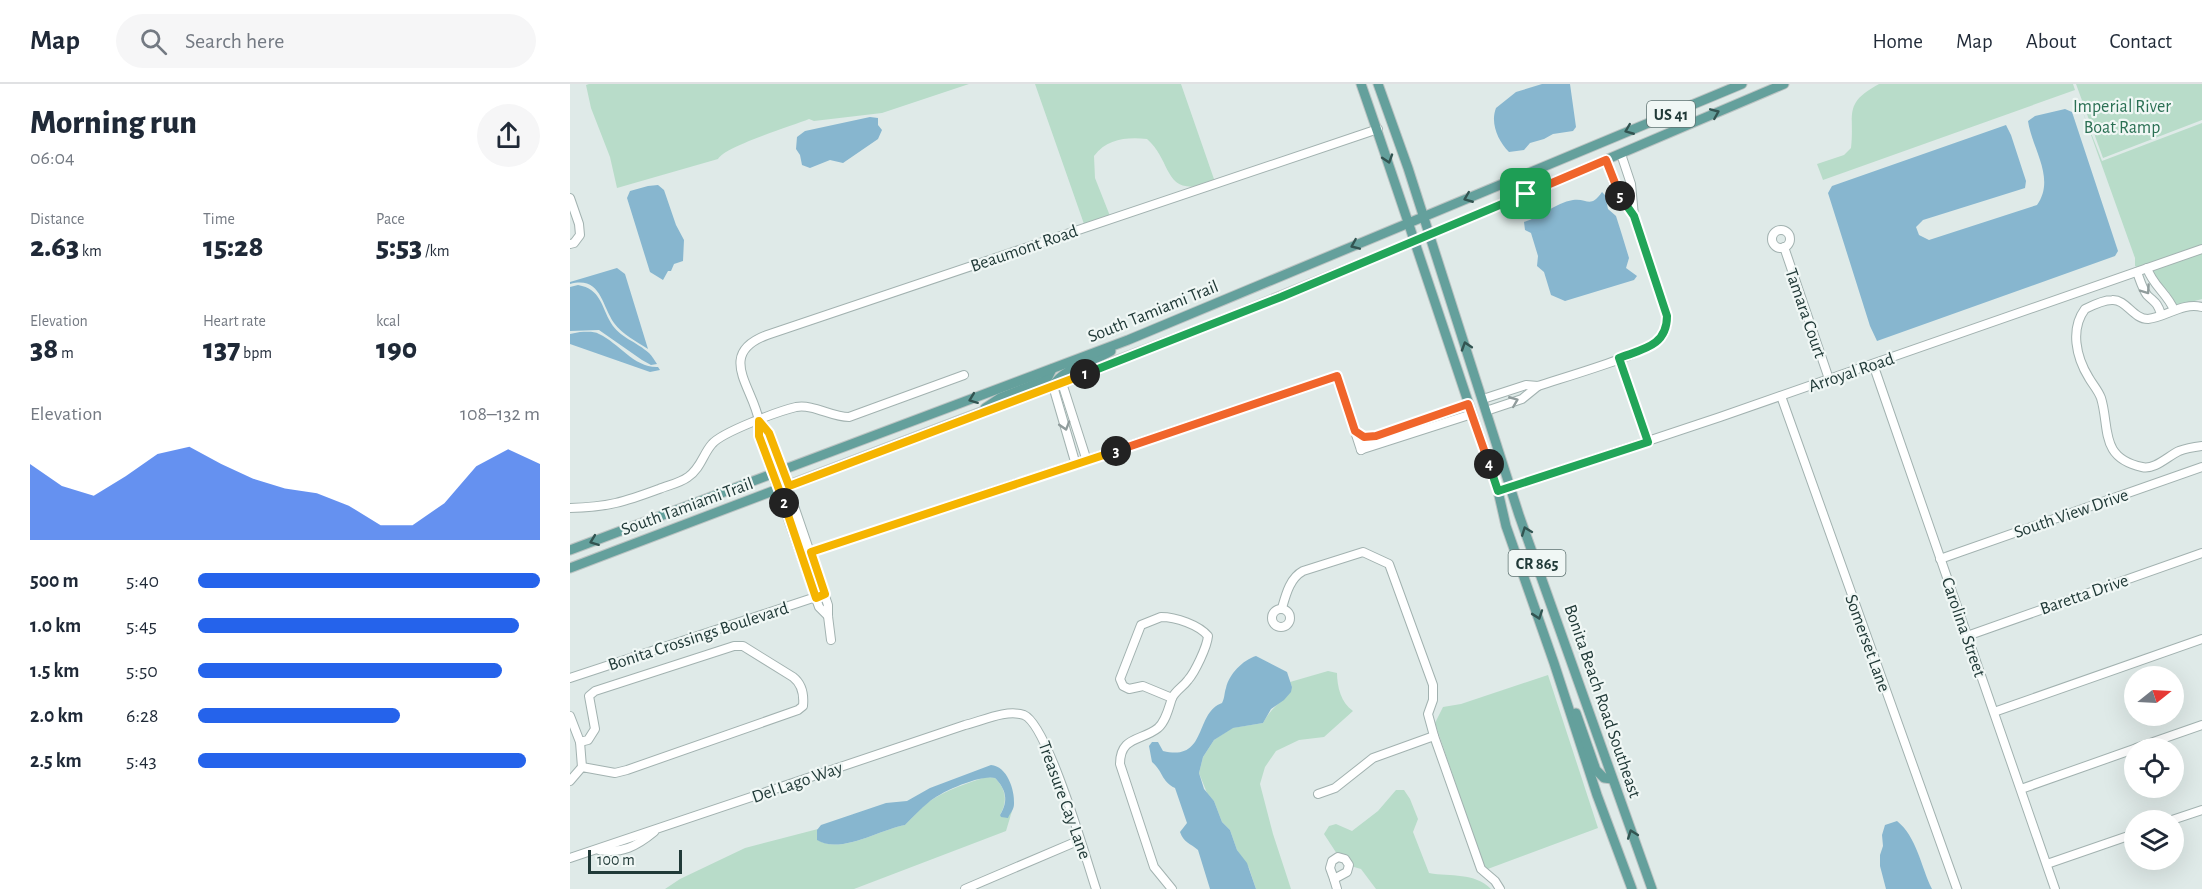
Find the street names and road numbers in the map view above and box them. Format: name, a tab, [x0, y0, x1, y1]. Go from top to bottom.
road number: US 41	[1647, 101, 1695, 127]
street label: Beaumont Road	[968, 222, 1080, 276]
street label: Tamara Court	[1781, 266, 1829, 361]
street label: South Tamiami Trail	[1086, 278, 1221, 346]
street label: Arroyal Road	[1806, 350, 1897, 396]
street label: South Tamiami Trail	[619, 475, 756, 539]
street label: South View Drive	[2012, 486, 2131, 542]
road number: CR 865	[1508, 550, 1566, 576]
street label: Baretta Drive	[2038, 571, 2131, 618]
street label: Carolina Street	[1938, 575, 1989, 680]
street label: Somerset Lane	[1841, 592, 1893, 694]
street label: Bonita Crossings Boulevard	[606, 599, 791, 675]
street label: Bonita Beach Road Southeast	[1560, 602, 1644, 801]
street label: Treasure Cay Lane	[1034, 739, 1094, 862]
street label: Del Lago Way	[750, 759, 845, 807]

